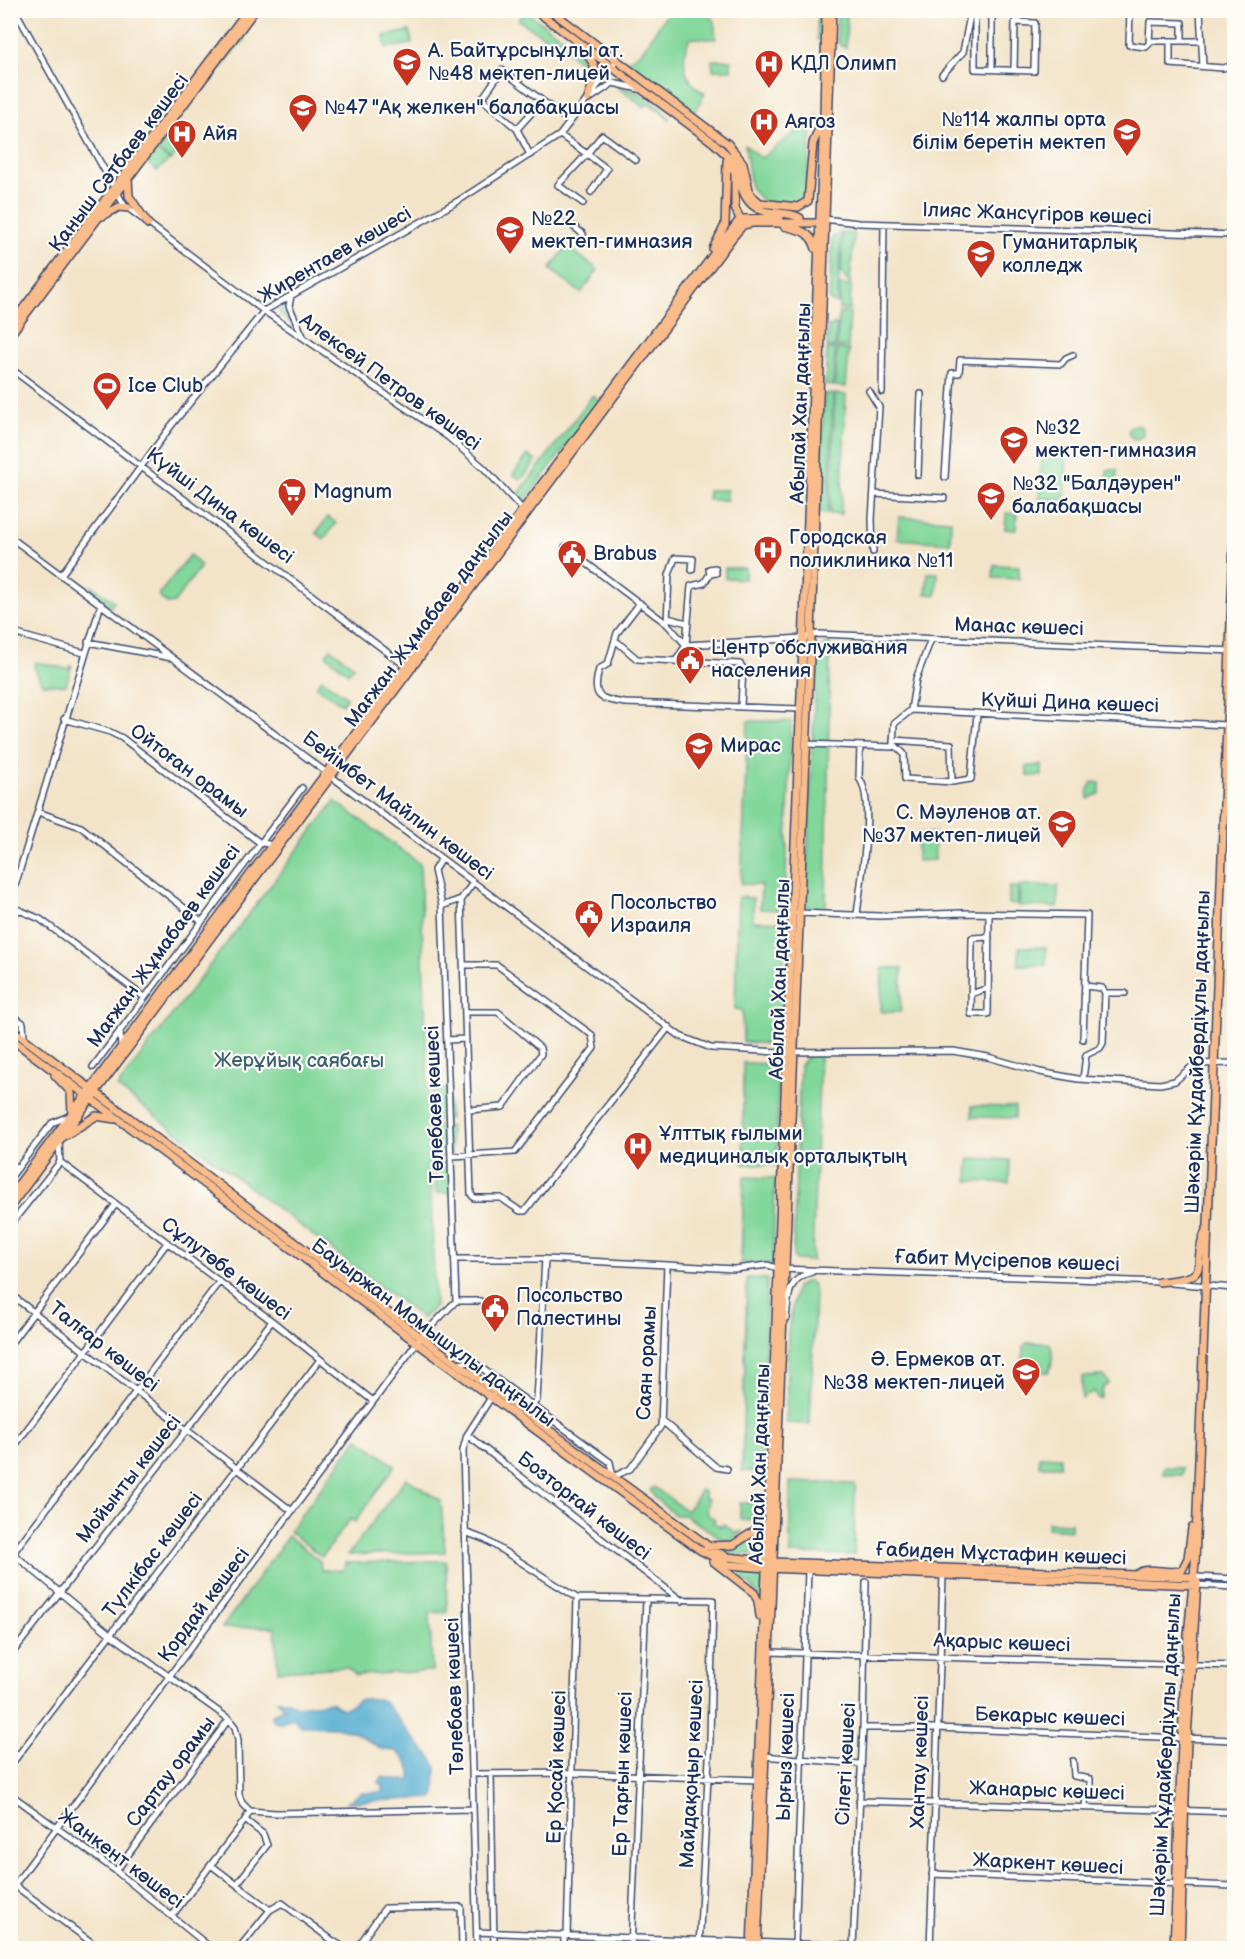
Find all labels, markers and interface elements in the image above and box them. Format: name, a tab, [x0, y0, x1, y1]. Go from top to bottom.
place label: А. Байтұрсынұлы ат. №48 мектеп-лицей	[427, 39, 623, 86]
school or university icon: А. Байтұрсынұлы ат. №48 мектеп-лицей	[391, 46, 423, 88]
hospital icon: КДЛ Олимп	[753, 48, 785, 90]
place label: КДЛ Олимп	[790, 52, 897, 76]
street label: Қаныш Сәтбаев көшесі	[44, 69, 194, 257]
school or university icon: №47 "Ақ желкен" балабақшасы	[287, 92, 319, 134]
place label: №47 "Ақ желкен" балабақшасы	[324, 96, 619, 120]
hospital icon: Аягоз	[748, 106, 780, 148]
place label: №114 жалпы орта білім беретін мектеп	[913, 108, 1106, 155]
place label: Аягоз	[784, 110, 835, 134]
school or university icon: №114 жалпы орта білім беретін мектеп	[1111, 116, 1143, 158]
hospital icon: Айя	[166, 118, 198, 160]
place label: Айя	[202, 122, 238, 146]
street label: Ілияс Жансүгіров көшесі	[922, 198, 1152, 230]
street label: Жирентаев көшесі	[254, 201, 416, 309]
place label: №22 мектеп-гимназия	[531, 207, 692, 254]
school or university icon: №22 мектеп-гимназия	[494, 214, 526, 256]
place label: Гуманитарлық колледж	[1002, 231, 1137, 278]
school or university icon: Гуманитарлық колледж	[965, 238, 997, 280]
street label: Абылай Хан даңғылы	[785, 302, 817, 505]
street label: Алексей Петров көшесі	[294, 308, 485, 456]
sports icon: Ice Club	[91, 370, 123, 412]
place label: Ice Club	[128, 374, 203, 398]
place label: №32 мектеп-гимназия	[1035, 416, 1196, 463]
school or university icon: №32 мектеп-гимназия	[998, 424, 1030, 466]
street label: Күйші Дина көшесі	[142, 443, 298, 569]
place label: №32 "Балдәурен" балабақшасы	[1012, 472, 1181, 519]
supermarket icon: Magnum	[276, 476, 308, 518]
place label: Magnum	[313, 480, 392, 504]
school or university icon: №32 "Балдәурен" балабақшасы	[975, 480, 1007, 522]
street label: Мағжан Жұмабаев даңғылы	[340, 506, 518, 732]
place label: Городская поликлиника №11	[789, 526, 953, 573]
hospital icon: Городская поликлиника №11	[752, 534, 784, 576]
public building icon: Brabus	[556, 538, 588, 580]
place label: Brabus	[593, 542, 657, 566]
street label: Манас көшесі	[954, 613, 1084, 641]
place label: Центр обслуживания населения	[711, 636, 908, 683]
public building icon: Центр обслуживания населения	[674, 644, 706, 686]
street label: Күйші Дина көшесі	[980, 688, 1160, 718]
street label: Ойтоған орамы	[125, 719, 253, 823]
street label: Бейімбет Майлин көшесі	[298, 726, 498, 886]
school or university icon: Мирас	[683, 730, 715, 772]
place label: Мирас	[720, 734, 781, 758]
place label: С. Мәуленов ат. №37 мектеп-лицей	[862, 801, 1041, 848]
school or university icon: С. Мәуленов ат. №37 мектеп-лицей	[1046, 808, 1078, 850]
street label: Мағжан Жұмабаев көшесі	[82, 840, 246, 1052]
street label: Абылай Хан даңғылы	[764, 878, 796, 1081]
street label: Шәкәрім Құдайбердіұлы даңғылы	[1180, 890, 1216, 1214]
place label: Посольство Израиля	[610, 891, 717, 938]
public building icon: Посольство Израиля	[573, 898, 605, 940]
street label: Төлебаев көшесі	[420, 1025, 450, 1183]
park label: Жерұйық саябағы	[214, 1049, 384, 1073]
place label: Ұлттық ғылыми медициналық орталықтың	[659, 1122, 907, 1169]
hospital icon: Ұлттық ғылыми медициналық орталықтың	[622, 1130, 654, 1172]
street label: Сұлутөбе көшесі	[156, 1212, 296, 1326]
street label: Бауыржан Момышұлы даңғылы	[306, 1234, 560, 1432]
street label: Ғабит Мүсірепов көшесі	[894, 1245, 1120, 1277]
place label: Посольство Палестины	[516, 1284, 623, 1331]
public building icon: Посольство Палестины	[479, 1292, 511, 1334]
street label: Талғар көшесі	[44, 1297, 164, 1397]
street label: Саян орамы	[632, 1305, 662, 1421]
place label: Ә. Ермеков ат. №38 мектеп-лицей	[823, 1348, 1005, 1395]
school or university icon: Ә. Ермеков ат. №38 мектеп-лицей	[1010, 1356, 1042, 1398]
street label: Абылай Хан даңғылы	[744, 1363, 776, 1566]
street label: Мойынты көшесі	[72, 1410, 186, 1548]
street label: Бозторғай көшесі	[513, 1447, 655, 1565]
street label: Түлкібас көшесі	[98, 1487, 208, 1623]
street label: Ғабиден Мұстафин көшесі	[875, 1538, 1127, 1570]
street label: Қордай көшесі	[153, 1543, 255, 1667]
street label: Шәкәрім Құдайбердіұлы даңғылы	[1146, 1593, 1186, 1917]
street label: Төлебаев көшесі	[440, 1617, 470, 1775]
street label: Ақарыс көшесі	[932, 1629, 1071, 1657]
street label: Майдақоңыр көшесі	[675, 1679, 709, 1869]
street label: Ер Қосай көшесі	[542, 1690, 572, 1844]
street label: Ер Тарғын көшесі	[608, 1691, 638, 1857]
street label: Ырғыз көшесі	[772, 1692, 800, 1822]
street label: Хантау көшесі	[906, 1695, 934, 1829]
street label: Сілеті көшесі	[831, 1702, 861, 1826]
street label: Бекарыс көшесі	[974, 1702, 1126, 1732]
street label: Сартау орамы	[121, 1712, 221, 1832]
street label: Жанарыс көшесі	[969, 1776, 1125, 1806]
street label: Жанкент көшесі	[53, 1804, 189, 1914]
street label: Жаркент көшесі	[972, 1848, 1124, 1880]

